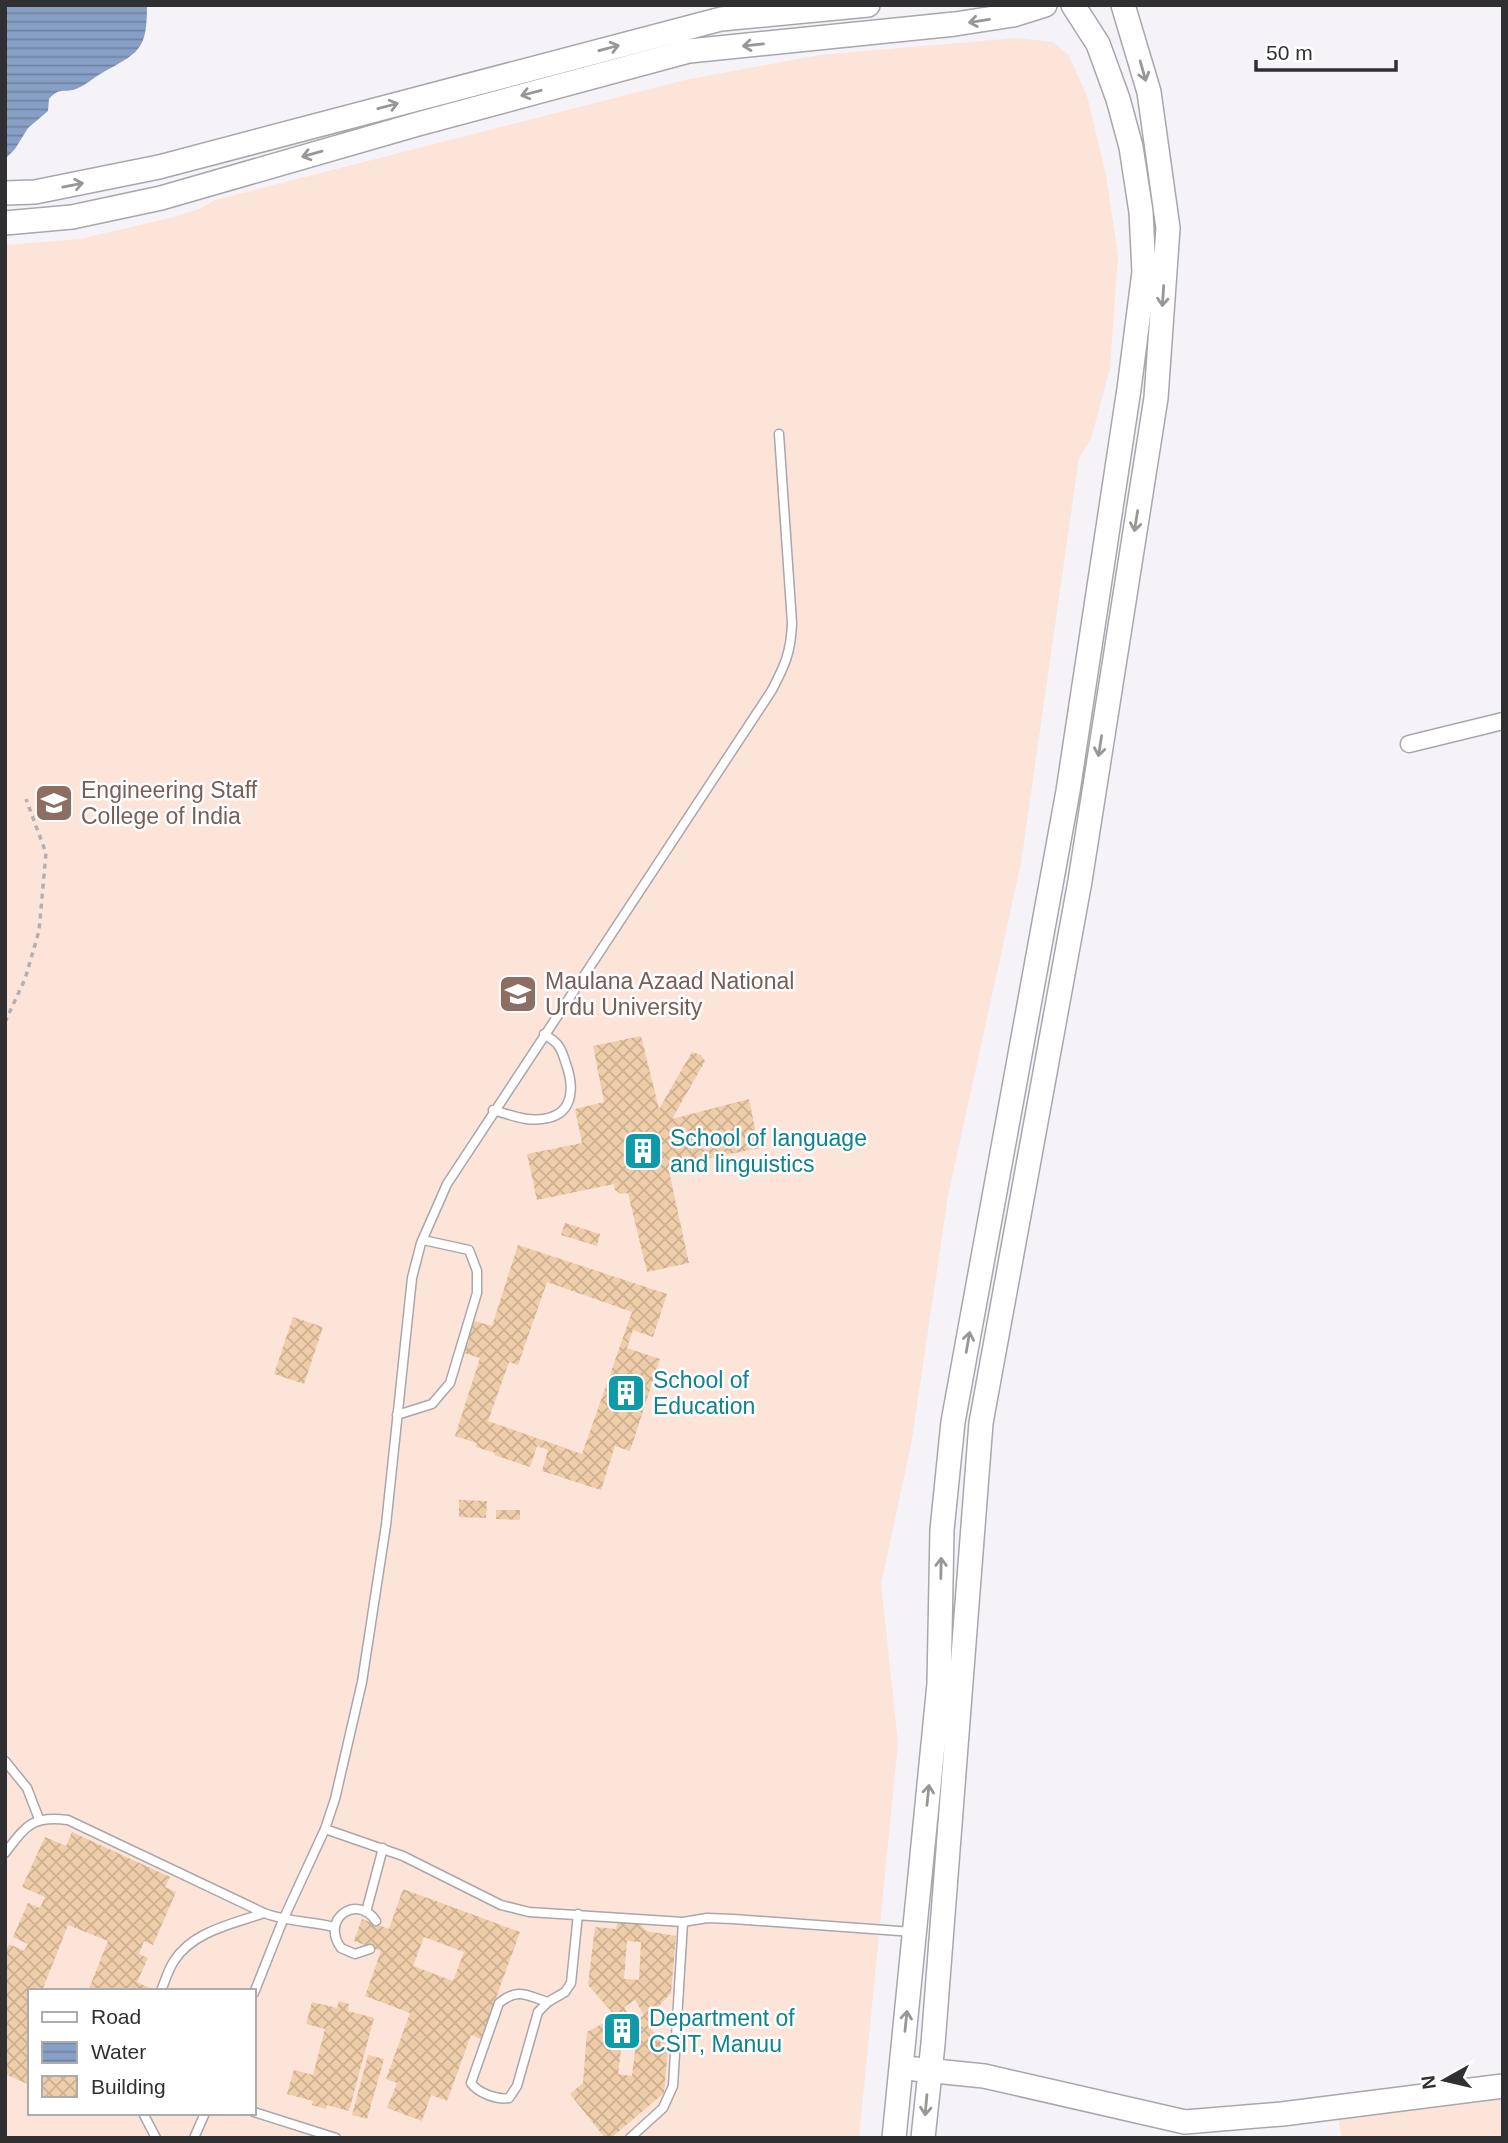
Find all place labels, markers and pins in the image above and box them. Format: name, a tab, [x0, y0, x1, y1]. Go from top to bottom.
place label: Engineering Staff College of India	[81, 777, 258, 829]
school or university icon: Engineering Staff College of India	[33, 782, 75, 824]
place label: Maulana Azaad National Urdu University	[545, 968, 794, 1020]
school or university icon: Maulana Azaad National Urdu University	[497, 973, 539, 1015]
place label: School of language and linguistics	[670, 1125, 867, 1177]
building icon: School of language and linguistics	[622, 1130, 664, 1172]
place label: School of Education	[653, 1367, 755, 1419]
building icon: School of Education	[605, 1372, 647, 1414]
place label: Department of CSIT, Manuu	[649, 2005, 795, 2057]
building icon: Department of CSIT, Manuu	[601, 2010, 643, 2052]

